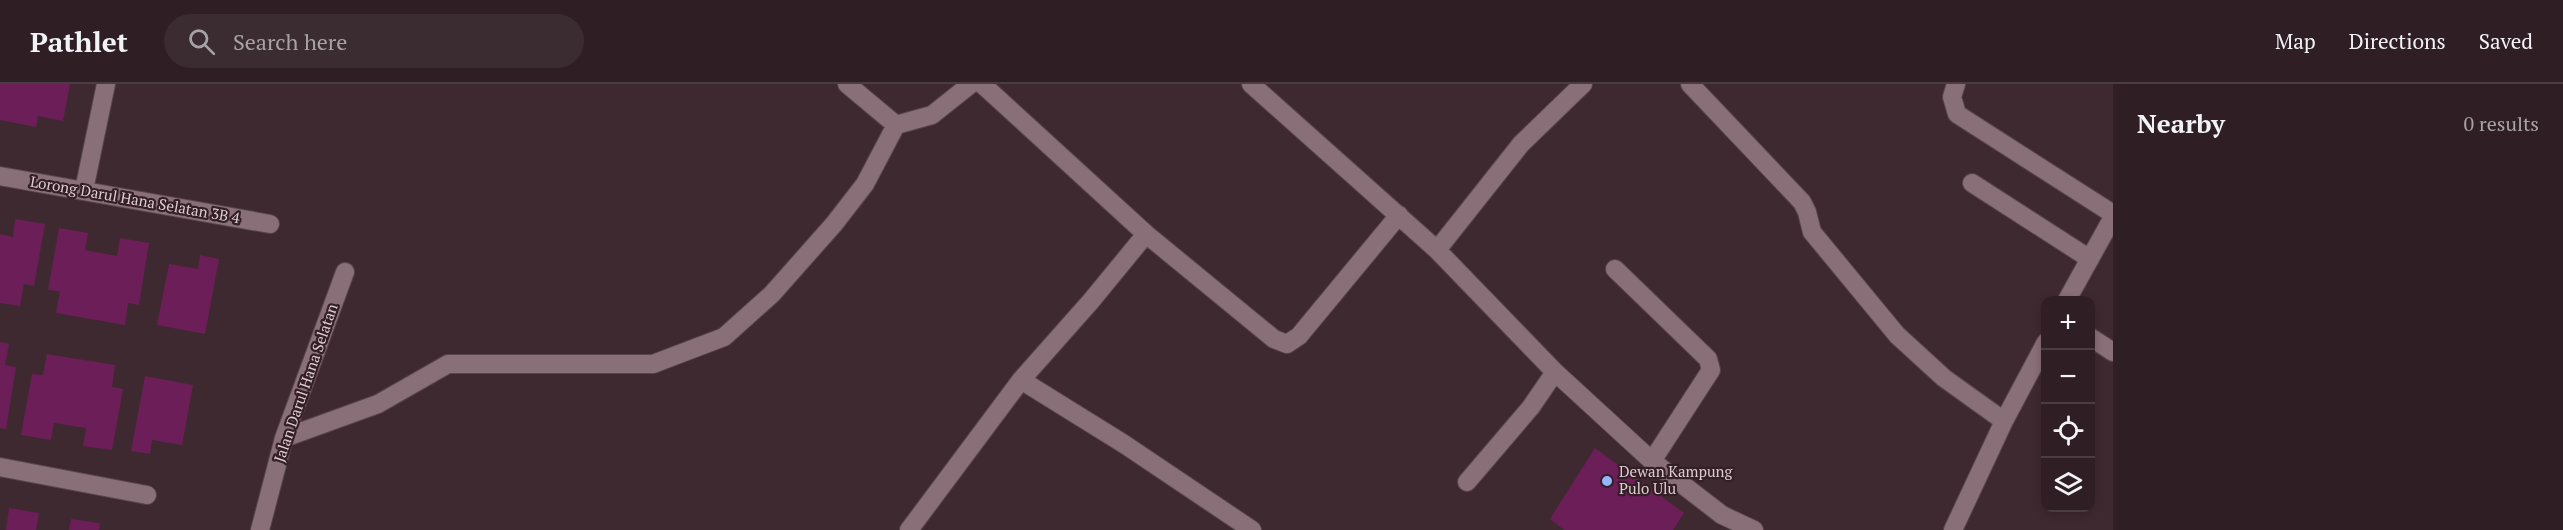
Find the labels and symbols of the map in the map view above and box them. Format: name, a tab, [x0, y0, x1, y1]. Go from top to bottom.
street label: Lorong Darul Hana Selatan 3B 4	[29, 171, 242, 227]
street label: Jalan Darul Hana Selatan	[269, 301, 342, 465]
place label: Dewan Kampung Pulo Ulu	[1619, 461, 1733, 498]
marker: Dewan Kampung Pulo Ulu	[1600, 474, 1614, 488]

